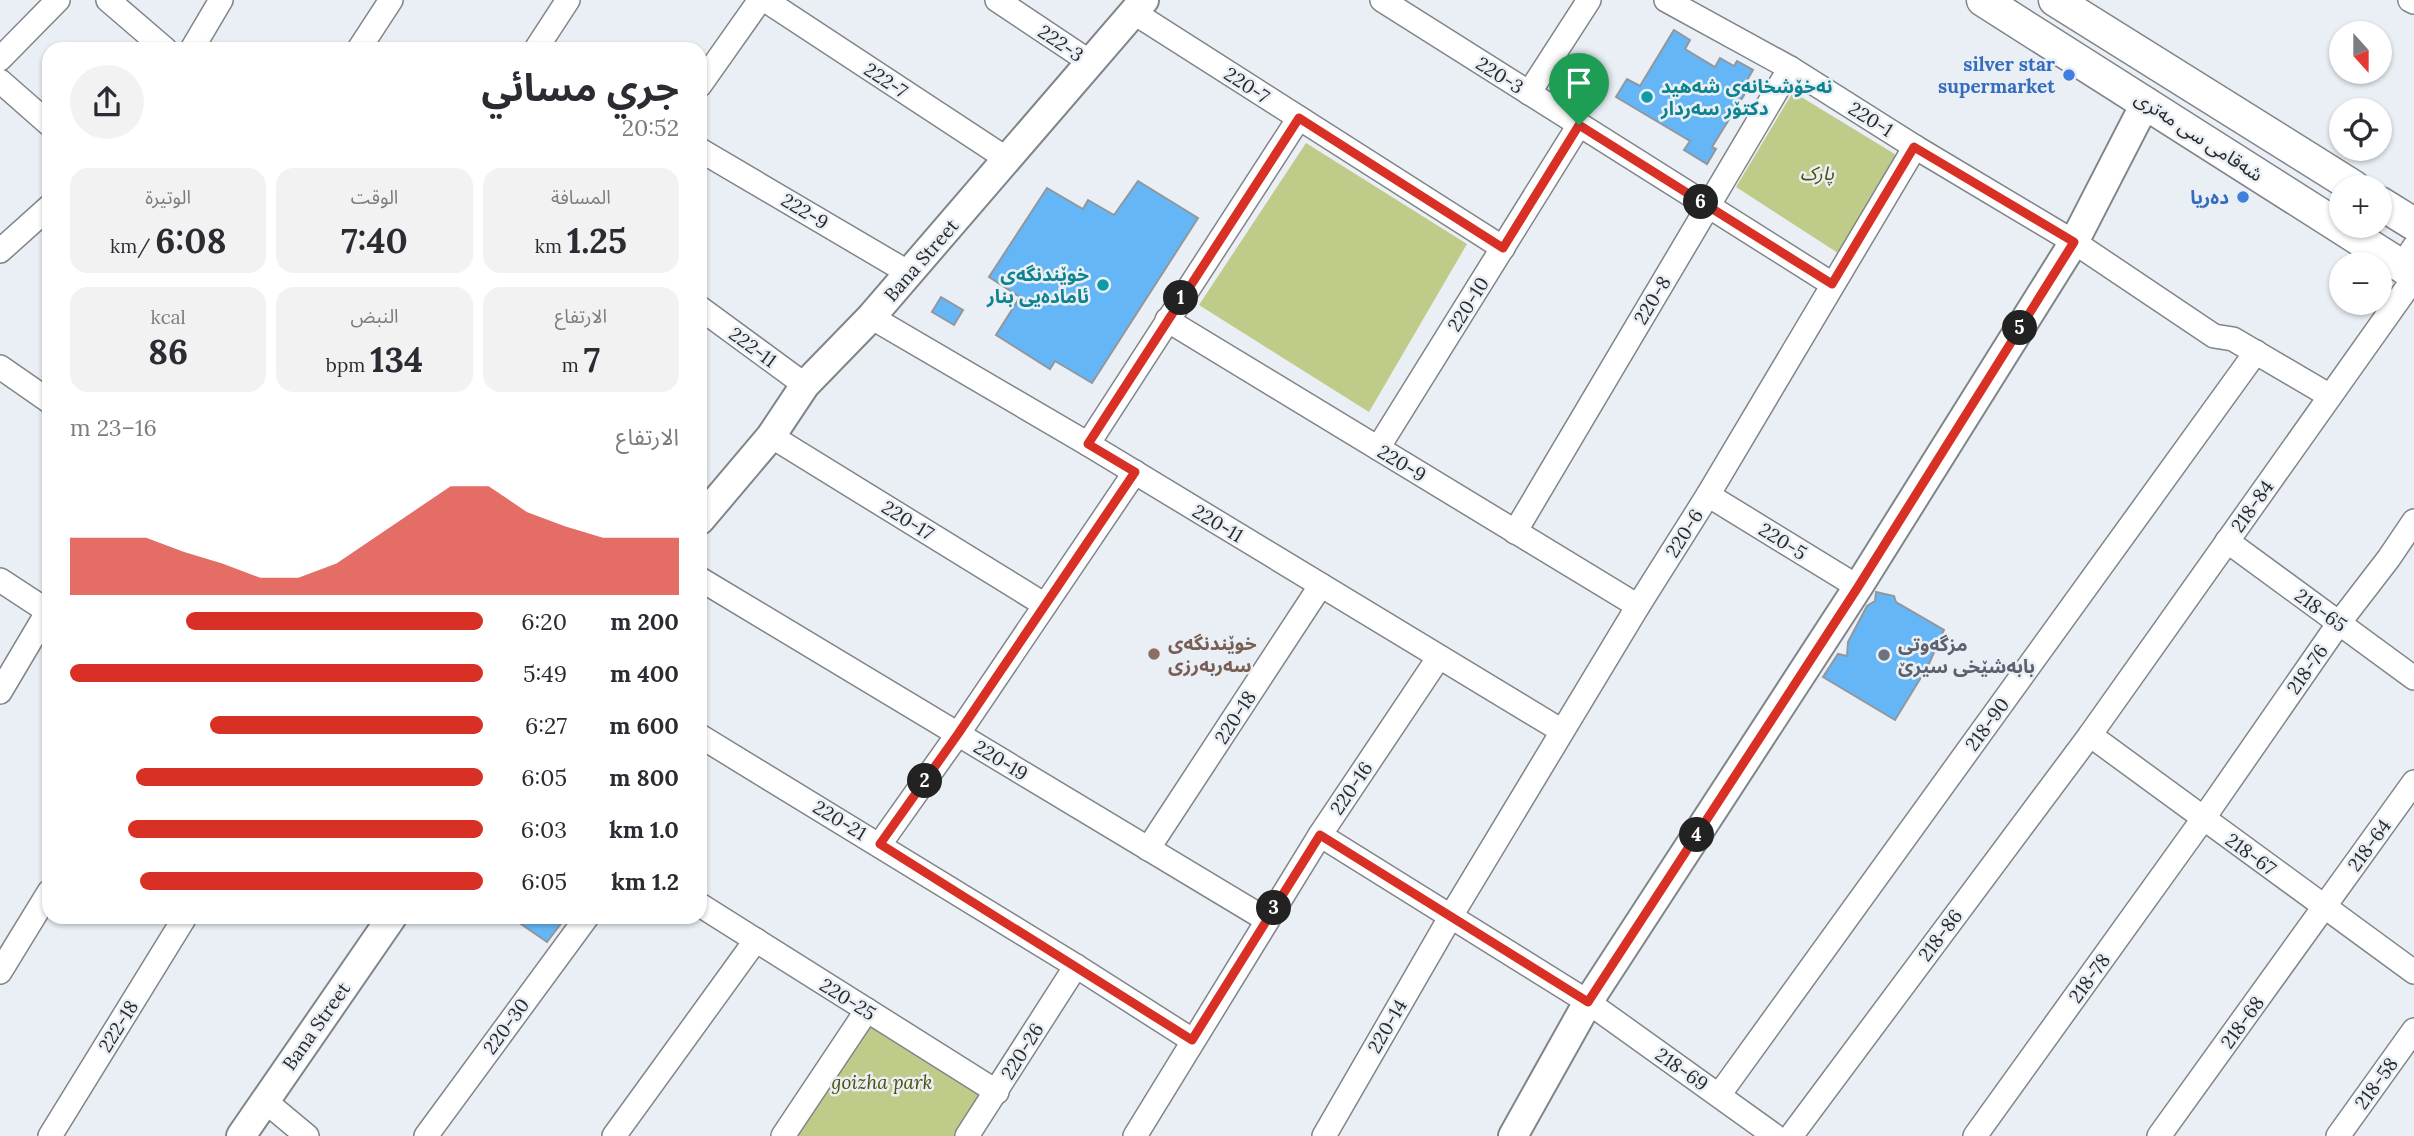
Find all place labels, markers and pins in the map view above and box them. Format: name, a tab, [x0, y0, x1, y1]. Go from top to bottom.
place label: silver star supermarket	[1938, 52, 2056, 98]
pin	[1549, 53, 1609, 125]
marker: silver star supermarket	[2061, 67, 2077, 83]
place label: نەخۆشخانەی شەهید دکتۆر سەردار	[1660, 74, 1833, 120]
marker: نەخۆشخانەی شەهید دکتۆر سەردار	[1639, 89, 1655, 105]
pin: 6	[1684, 184, 1718, 220]
place label: دەریا	[2190, 185, 2229, 209]
marker: دەریا	[2235, 189, 2251, 205]
place label: خوێندنگەی ئامادەیی بنار	[986, 262, 1089, 308]
marker: خوێندنگەی ئامادەیی بنار	[1095, 277, 1111, 293]
pin: 1	[1164, 280, 1198, 316]
pin: 5	[2002, 310, 2038, 346]
place label: خوێندنگەی سەربەرزی	[1168, 631, 1257, 677]
place label: مزگه‌وتی بابەشێخی سیرێ	[1898, 632, 2035, 678]
marker: خوێندنگەی سەربەرزی	[1146, 646, 1162, 662]
marker: مزگه‌وتی بابەشێخی سیرێ	[1876, 647, 1892, 663]
pin: 2	[908, 764, 942, 798]
pin: 4	[1680, 818, 1714, 852]
pin: 3	[1256, 890, 1292, 926]

